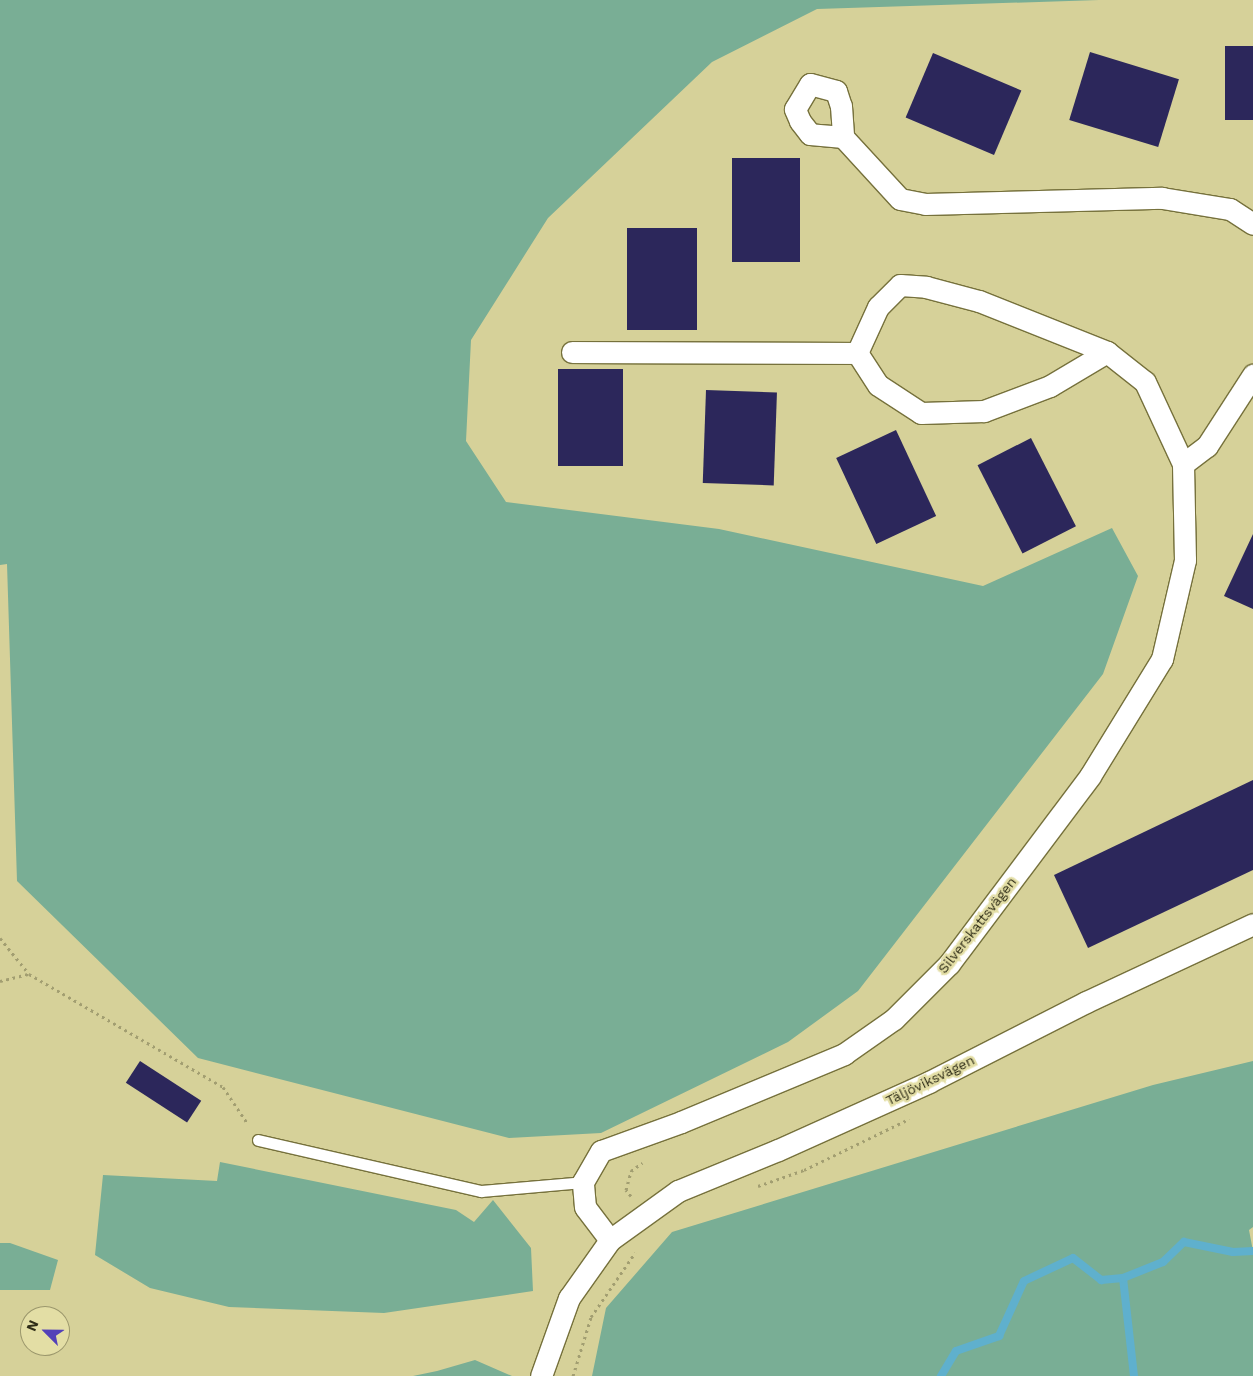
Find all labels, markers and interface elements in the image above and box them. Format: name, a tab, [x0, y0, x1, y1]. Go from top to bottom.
street label: Silverskattsvägen	[934, 874, 1020, 976]
street label: Täljöviksvägen	[883, 1051, 977, 1109]
north arrow	[20, 1306, 70, 1356]
text: N	[23, 1318, 42, 1333]

